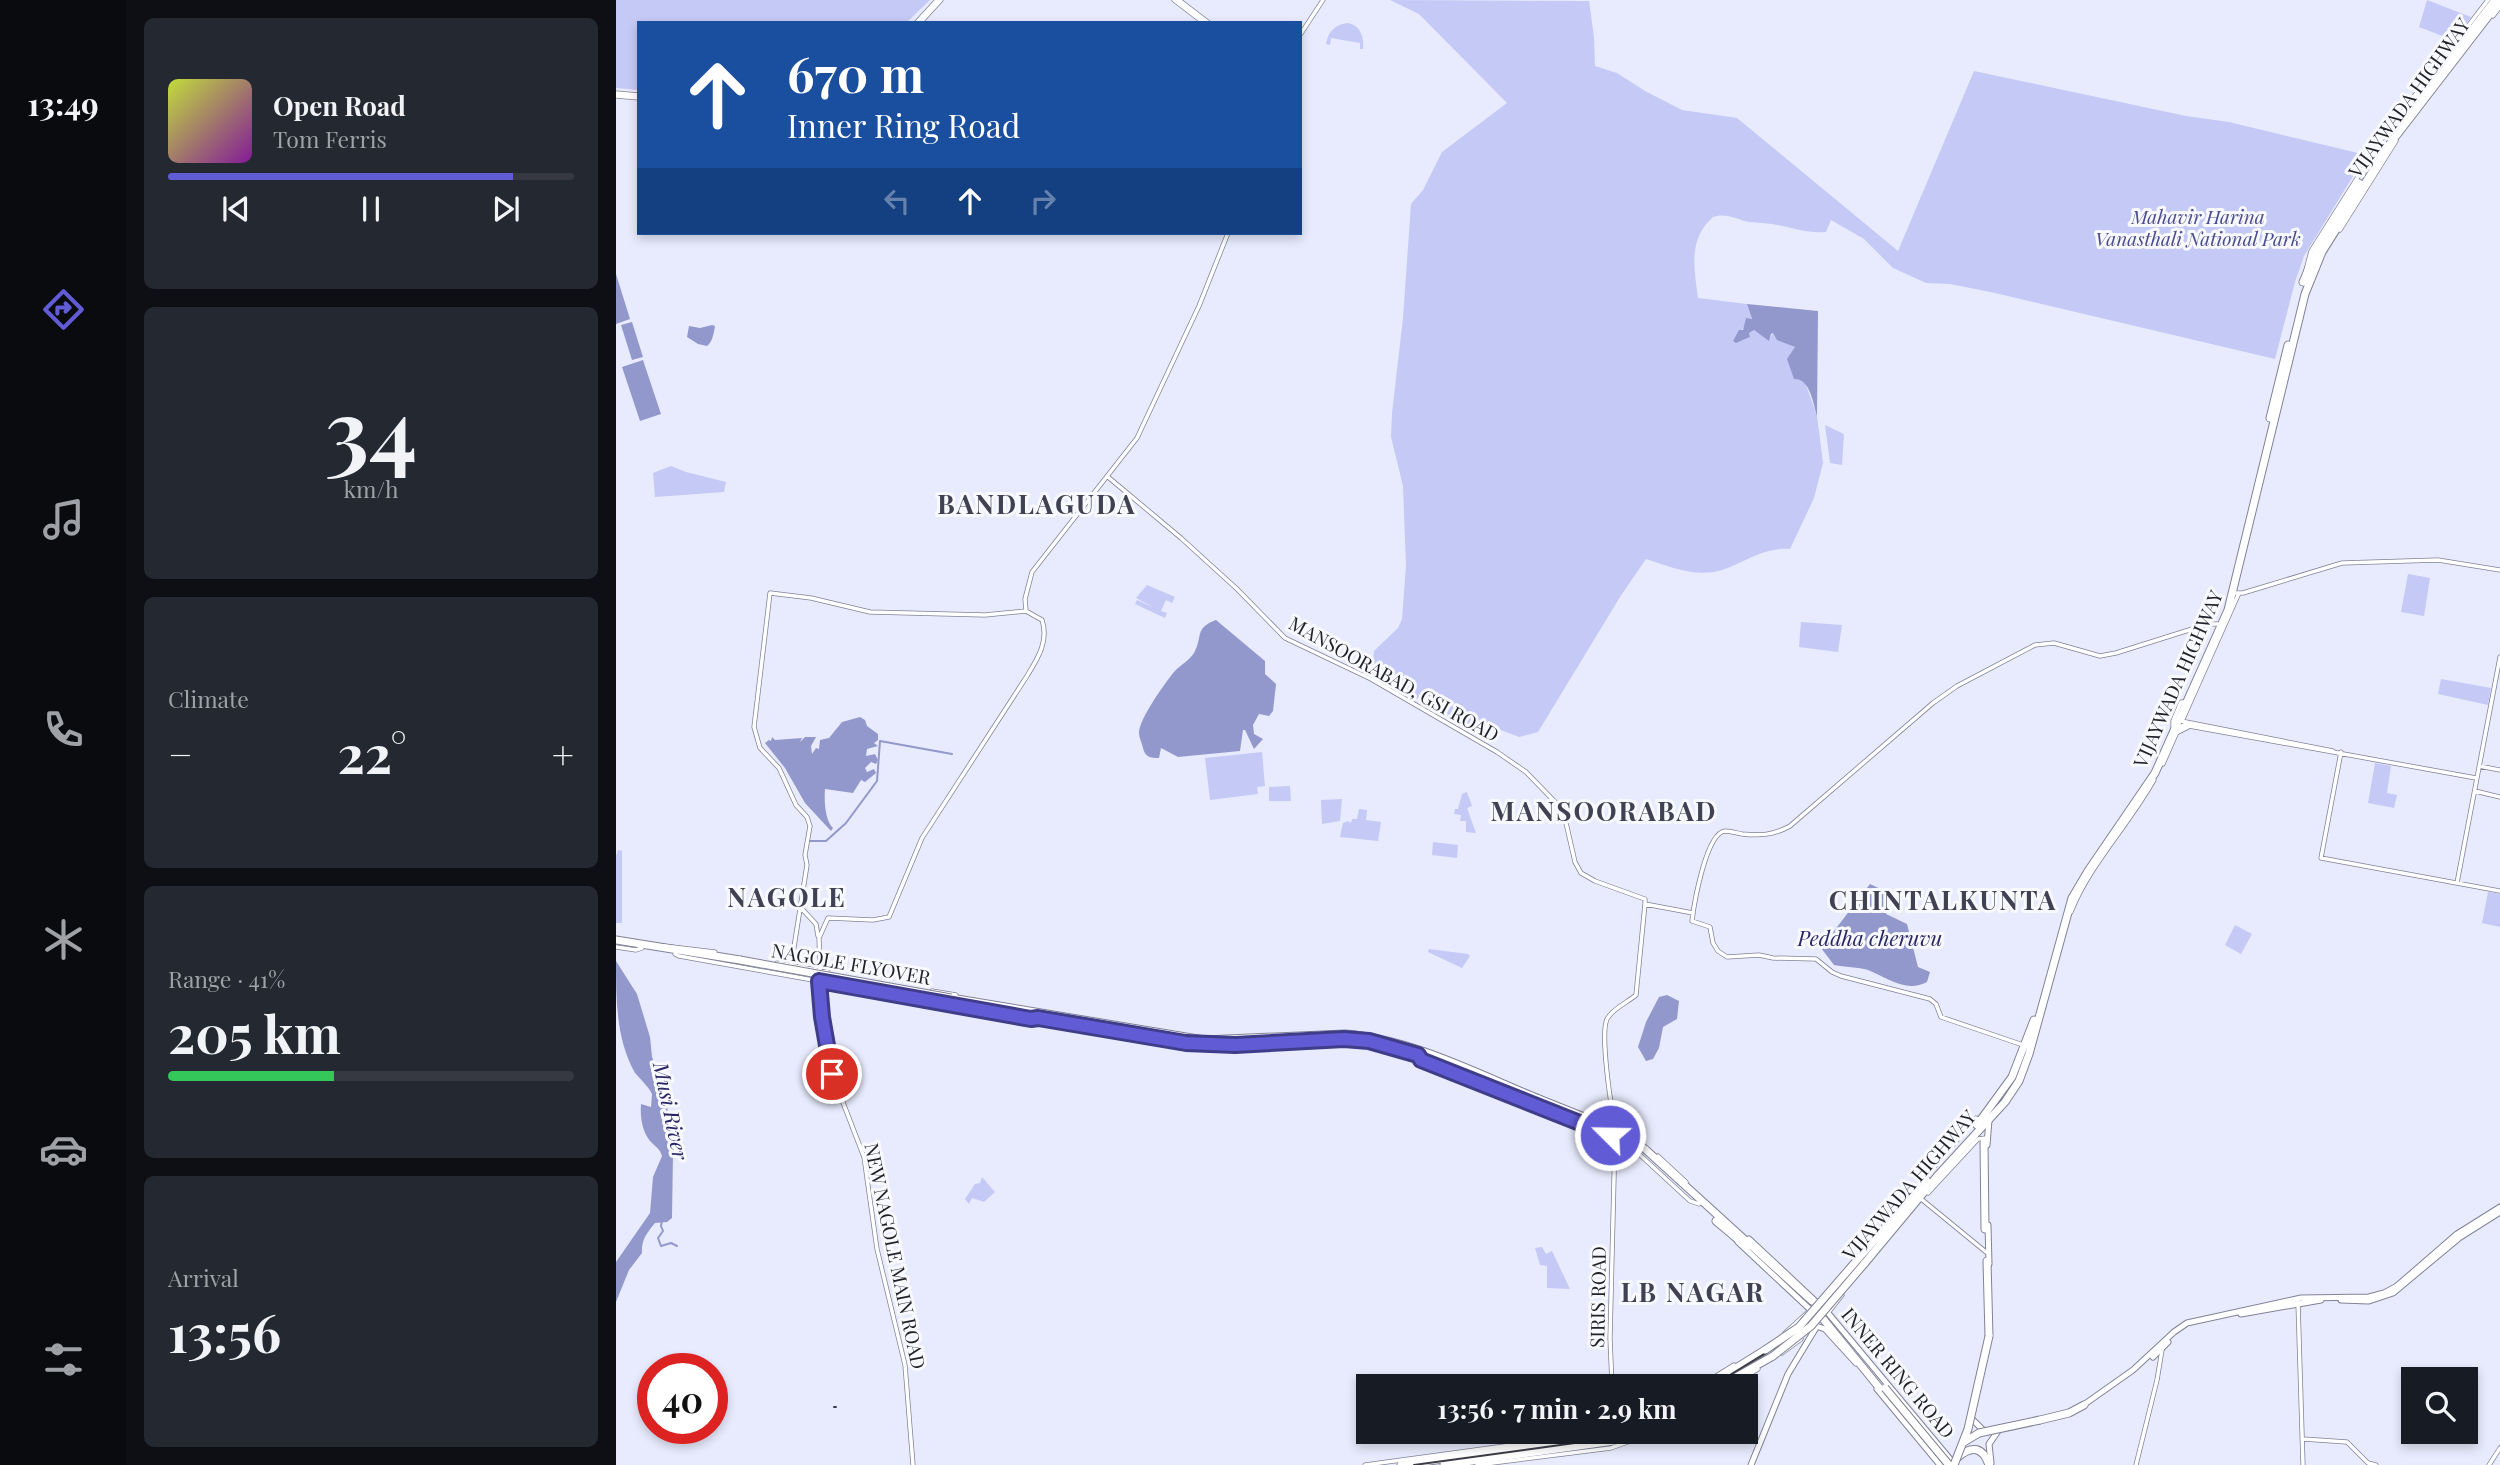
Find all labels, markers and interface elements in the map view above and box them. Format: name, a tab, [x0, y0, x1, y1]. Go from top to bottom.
street label: VIJAYWADA HIGHWAY	[2341, 12, 2475, 183]
text: 670 m	[787, 40, 924, 105]
icon: ahead	[672, 49, 763, 140]
text: 13:49	[27, 81, 99, 124]
text: Open Road	[273, 88, 406, 123]
text: Inner Ring Road	[787, 103, 1020, 146]
text: Tom Ferris	[273, 123, 387, 154]
icon: left	[878, 182, 916, 220]
icon: ahead	[951, 182, 989, 220]
icon: right	[1024, 182, 1062, 220]
icon: previous	[217, 190, 255, 228]
icon: pause	[352, 190, 390, 228]
icon: next	[487, 190, 525, 228]
park label: Mahavir Harina Vanasthali National Park	[2095, 203, 2301, 251]
icon: directions	[39, 285, 88, 334]
text: 34	[325, 367, 417, 488]
text: km/h	[343, 473, 399, 504]
district label: BANDLAGUDA	[937, 486, 1137, 521]
icon: music	[39, 495, 88, 544]
street label: VIJAYWADA HIGHWAY	[2126, 585, 2228, 772]
street label: MANSOORABAD, GSI ROAD	[1285, 609, 1504, 747]
text: Climate	[168, 683, 249, 714]
icon: phone	[39, 705, 88, 754]
text: 22°	[338, 718, 407, 787]
text: −	[168, 728, 193, 779]
text: +	[552, 728, 574, 779]
district label: MANSOORABAD	[1491, 793, 1717, 828]
district label: NAGOLE	[727, 879, 847, 914]
district label: CHINTALKUNTA	[1829, 882, 2057, 917]
icon: climate	[39, 915, 88, 964]
water label: Peddha cheruvu	[1797, 923, 1942, 951]
street label: NAGOLE FLYOVER	[770, 936, 933, 990]
text: Range · 41%	[168, 963, 285, 994]
text: 205 km	[168, 998, 341, 1067]
pin	[802, 1044, 862, 1104]
icon: arrive	[813, 1055, 851, 1093]
water label: Musi River	[648, 1058, 696, 1163]
position arrow	[1573, 1098, 1647, 1172]
street label: VIJAYWADA HIGHWAY	[1835, 1103, 1981, 1266]
icon: car	[39, 1125, 88, 1174]
street label: NEW NAGOLE MAIN ROAD	[859, 1140, 933, 1371]
street label: SIRIS ROAD	[1583, 1246, 1611, 1348]
text: Arrival	[168, 1262, 239, 1293]
district label: LB NAGAR	[1621, 1274, 1765, 1309]
text: 13:56	[168, 1297, 281, 1366]
street label: INNER RING ROAD	[1836, 1301, 1961, 1443]
icon: filters	[39, 1335, 88, 1384]
speed limit sign: 40	[637, 1353, 728, 1444]
map controls	[2401, 1367, 2478, 1444]
button: search	[2401, 1367, 2478, 1444]
text: 13:56 · 7 min · 2.9 km	[1437, 1391, 1677, 1426]

